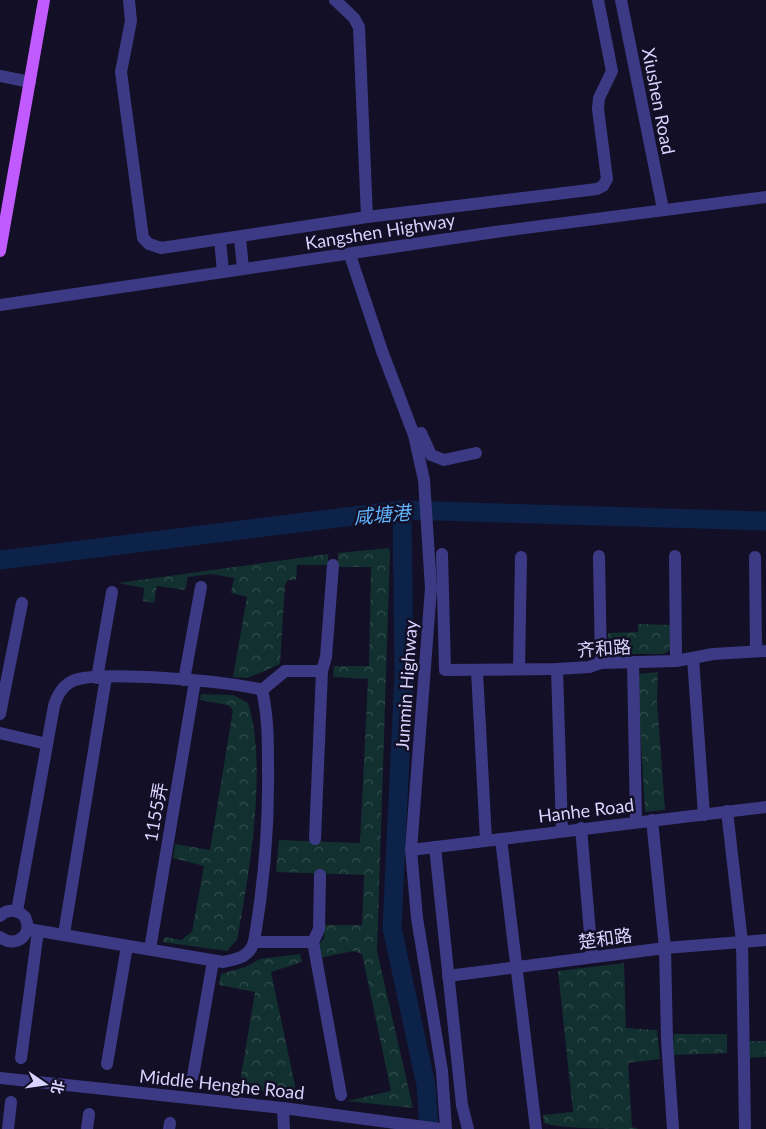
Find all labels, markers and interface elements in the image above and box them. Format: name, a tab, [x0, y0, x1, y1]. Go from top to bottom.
street label: Xiushen Road	[638, 46, 680, 156]
street label: Kangshen Highway	[303, 208, 457, 254]
water label: 咸塘港	[353, 500, 414, 528]
street label: Junmin Highway	[390, 618, 422, 751]
street label: 齐和路	[576, 635, 632, 661]
street label: 1155弄	[139, 781, 171, 843]
street label: Hanhe Road	[537, 793, 635, 827]
street label: 楚和路	[577, 923, 633, 953]
north arrow	[20, 1059, 70, 1109]
street label: Middle Henghe Road	[138, 1064, 306, 1104]
text: 北	[48, 1078, 68, 1096]

